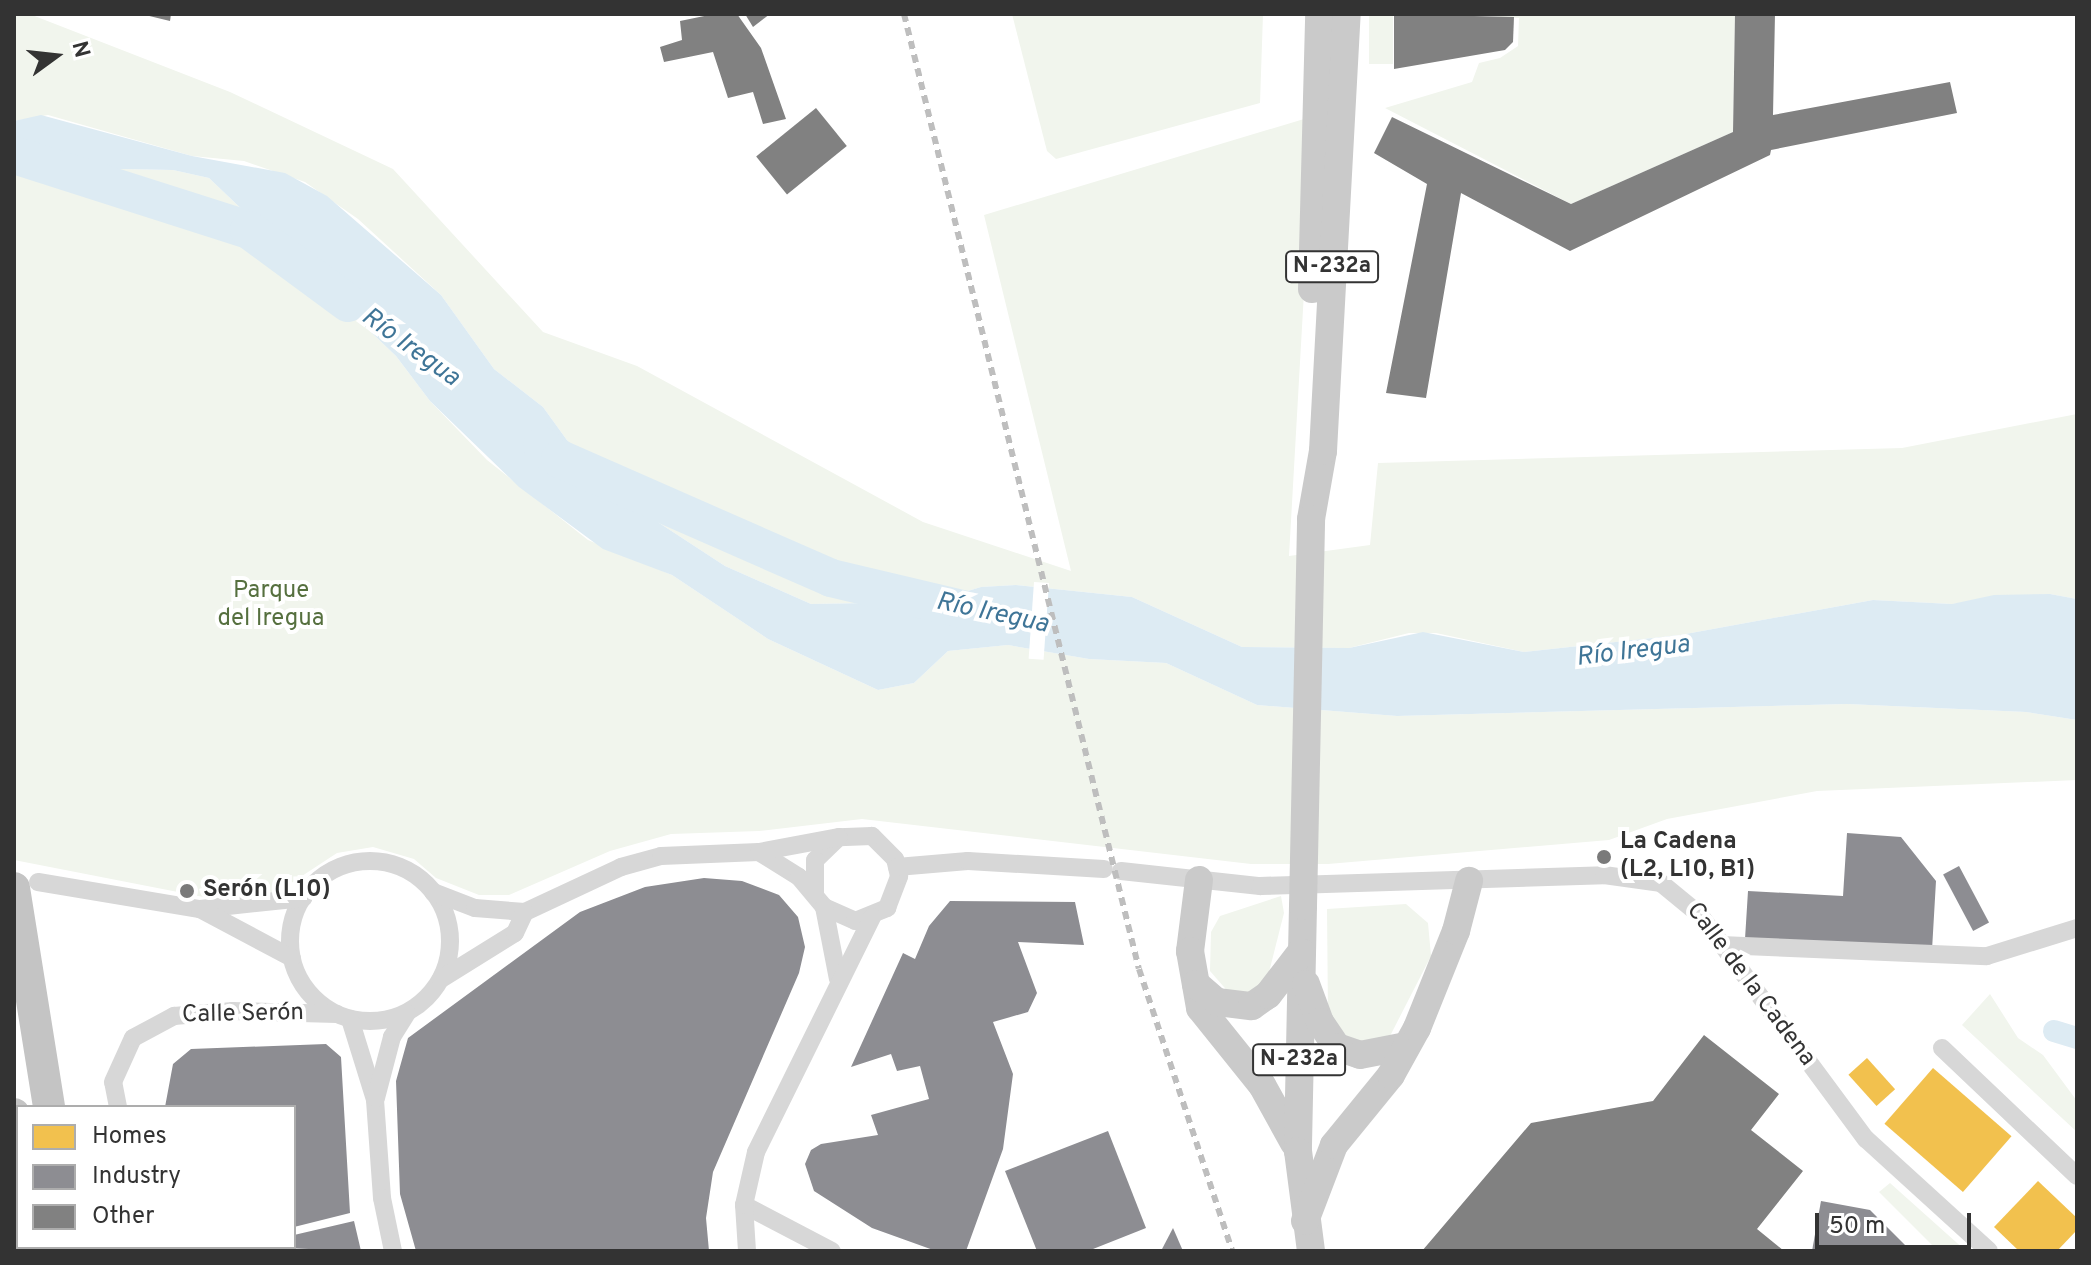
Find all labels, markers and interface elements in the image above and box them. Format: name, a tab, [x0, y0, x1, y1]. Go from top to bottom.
north arrow	[16, 16, 96, 96]
text: N	[65, 39, 95, 61]
road number: N-232a	[1284, 249, 1380, 285]
water label: Río Iregua	[355, 302, 465, 394]
park label: Parque del Iregua	[218, 578, 324, 634]
water label: Río Iregua	[933, 587, 1051, 641]
water label: Río Iregua	[1574, 630, 1692, 674]
place label: La Cadena (L2, L10, B1)	[1620, 829, 1755, 885]
marker: La Cadena (L2, L10, B1)	[1595, 848, 1613, 866]
place label: Serón (L10)	[203, 877, 331, 905]
marker: Serón (L10)	[178, 882, 196, 900]
street label: Calle de la Cadena	[1679, 898, 1821, 1072]
street label: Calle Serón	[182, 1000, 304, 1030]
road number: N-232a	[1251, 1042, 1347, 1078]
legend	[16, 1105, 296, 1249]
text: Homes	[92, 1122, 167, 1152]
text: Industry	[92, 1162, 181, 1192]
scale bar	[1819, 1197, 1975, 1247]
text: Other	[92, 1202, 154, 1232]
text: 50 m	[1829, 1212, 1885, 1242]

